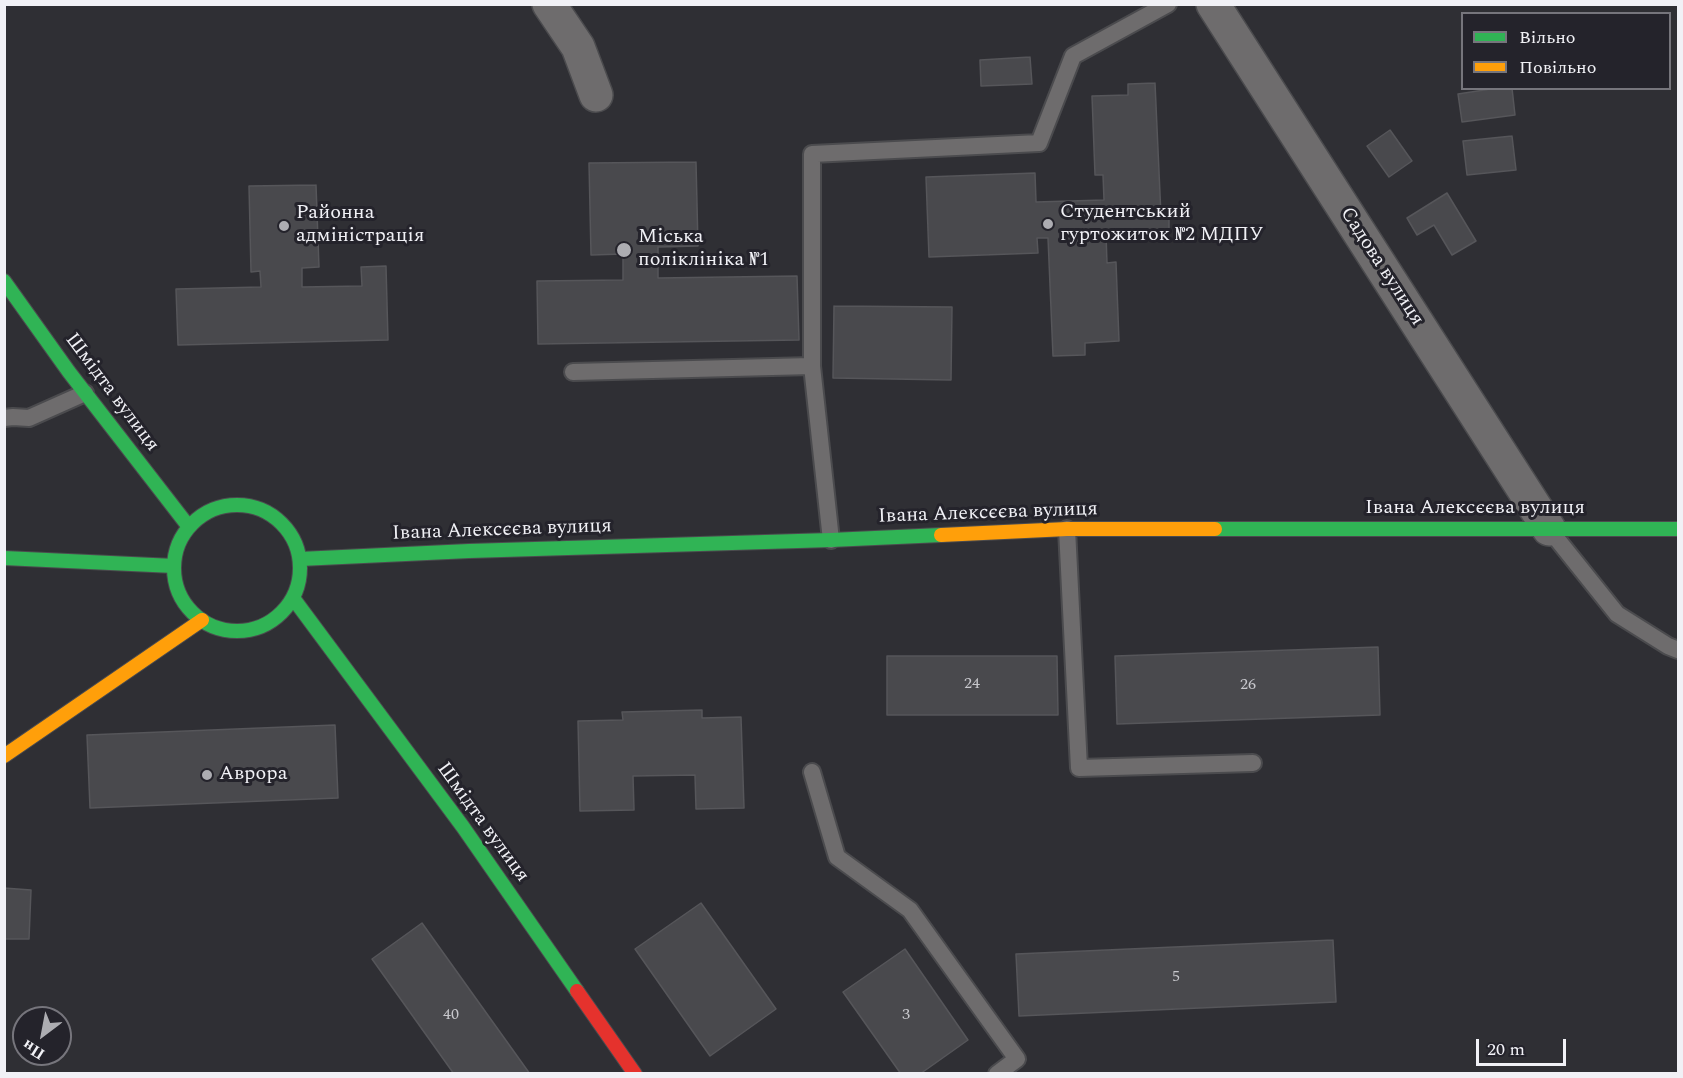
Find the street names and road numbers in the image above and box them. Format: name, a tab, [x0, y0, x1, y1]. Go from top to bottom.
street label: Садова вулиця	[1334, 203, 1428, 331]
street label: Шмідта вулиця	[59, 329, 163, 457]
street label: Івана Алексєєва вулиця	[1365, 497, 1585, 521]
street label: Івана Алексєєва вулиця	[878, 498, 1098, 530]
street label: Івана Алексєєва вулиця	[392, 515, 612, 547]
street label: Шмідта вулиця	[431, 759, 533, 887]

